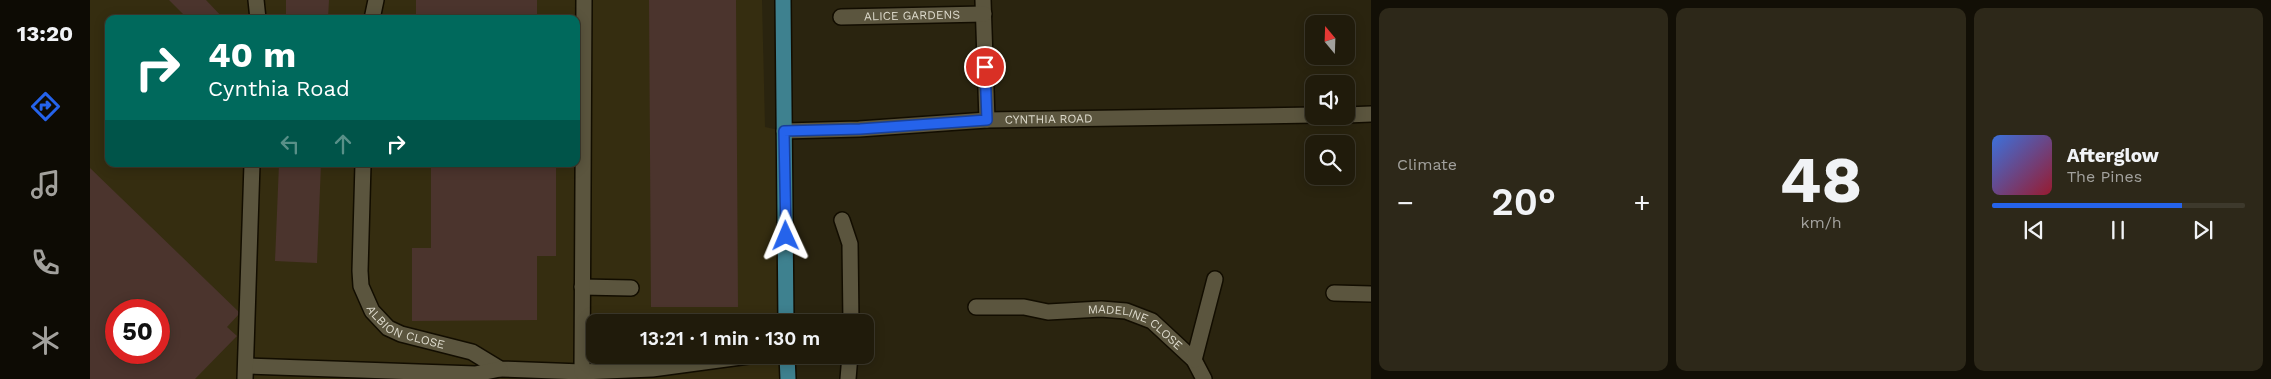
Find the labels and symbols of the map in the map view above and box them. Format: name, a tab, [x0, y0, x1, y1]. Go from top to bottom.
street label: ALICE GARDENS	[864, 8, 960, 24]
north arrow	[1305, 15, 1355, 65]
pin	[964, 46, 1006, 88]
street label: CYNTHIA ROAD	[1005, 111, 1093, 127]
position arrow	[759, 209, 811, 261]
speed limit sign: 50	[105, 299, 170, 364]
street label: MADELINE CLOSE	[1087, 302, 1186, 353]
street label: ALBION CLOSE	[363, 303, 447, 352]

